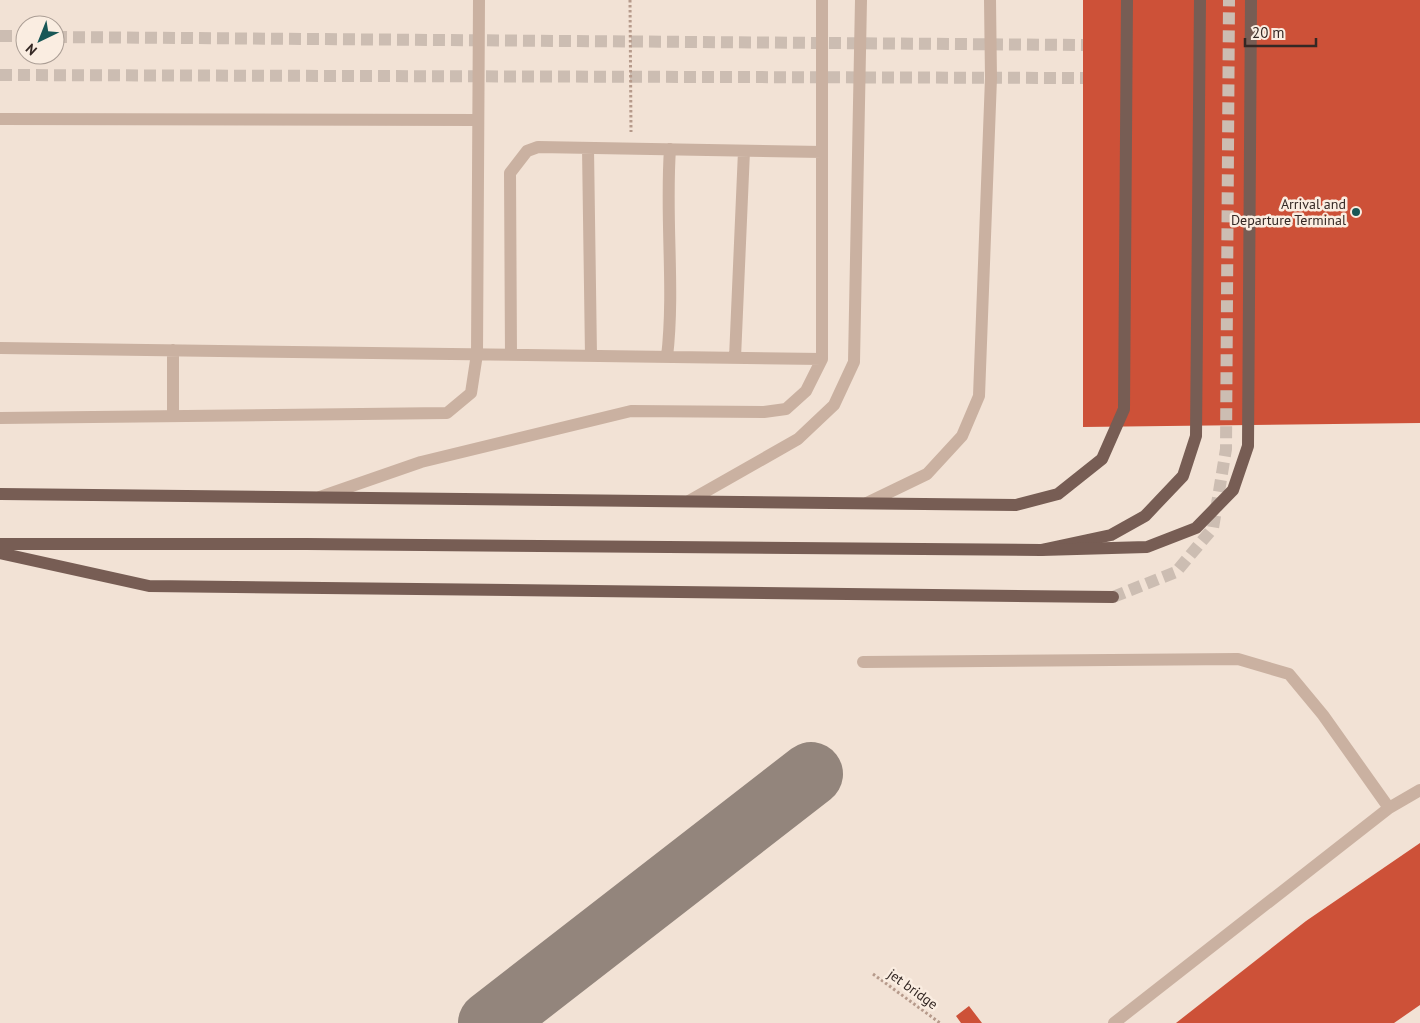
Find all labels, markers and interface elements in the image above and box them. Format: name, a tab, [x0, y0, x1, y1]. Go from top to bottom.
north arrow	[15, 15, 65, 65]
scale bar	[1245, 15, 1316, 47]
text: 20 m	[1252, 23, 1285, 42]
text: N	[22, 40, 41, 59]
place label: Arrival and Departure Terminal	[1231, 195, 1346, 229]
marker: Arrival and Departure Terminal	[1350, 206, 1362, 218]
street label: jet bridge	[884, 965, 942, 1013]

